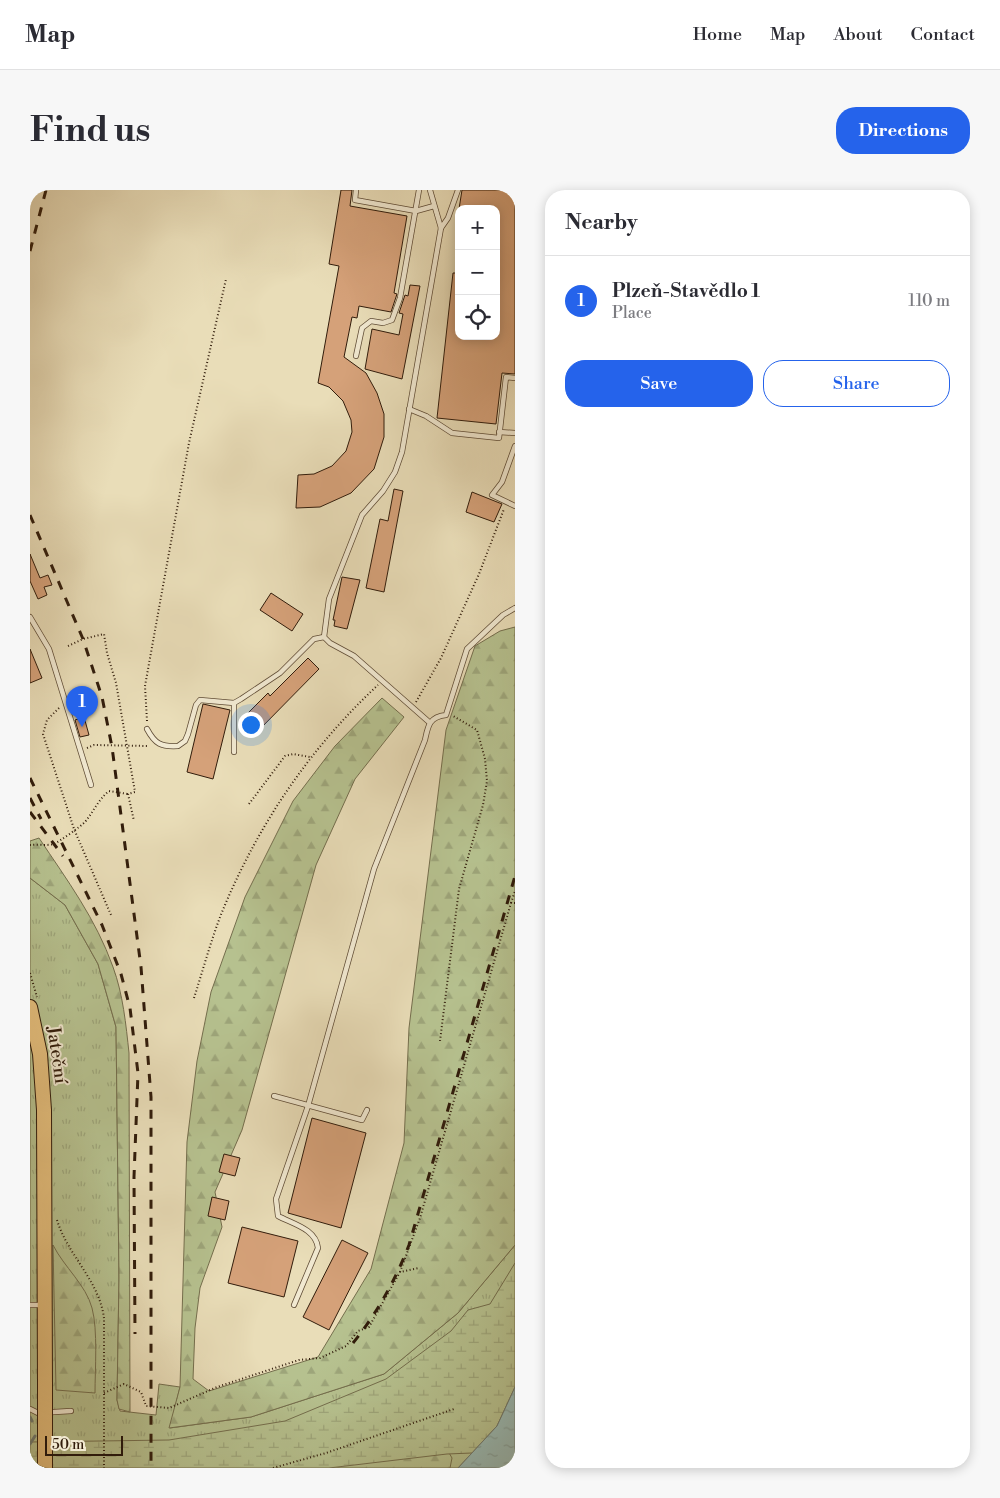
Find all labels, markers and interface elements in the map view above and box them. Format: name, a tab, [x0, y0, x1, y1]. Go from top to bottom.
text: Map	[25, 20, 75, 50]
text: Home	[693, 23, 742, 46]
text: Map	[770, 23, 806, 46]
text: About	[834, 23, 883, 46]
text: Contact	[911, 23, 975, 46]
button: Directions	[836, 107, 970, 154]
text: Find us	[30, 109, 150, 152]
map controls	[455, 205, 500, 340]
button: +	[455, 205, 500, 250]
text: Nearby	[565, 210, 638, 236]
button: −	[455, 250, 500, 295]
text: Plzeň-Stavědlo 1	[612, 279, 760, 303]
text: 1	[577, 291, 585, 311]
text: 110 m	[908, 291, 950, 311]
button: locate	[455, 295, 500, 340]
text: Place	[612, 303, 652, 323]
button: Save	[565, 360, 753, 407]
button: Share	[763, 360, 950, 407]
pin: 1	[66, 686, 98, 727]
your location	[238, 712, 264, 738]
street label: Jateční	[41, 1024, 73, 1086]
scale bar	[45, 1433, 122, 1456]
text: 50 m	[52, 1436, 84, 1454]

